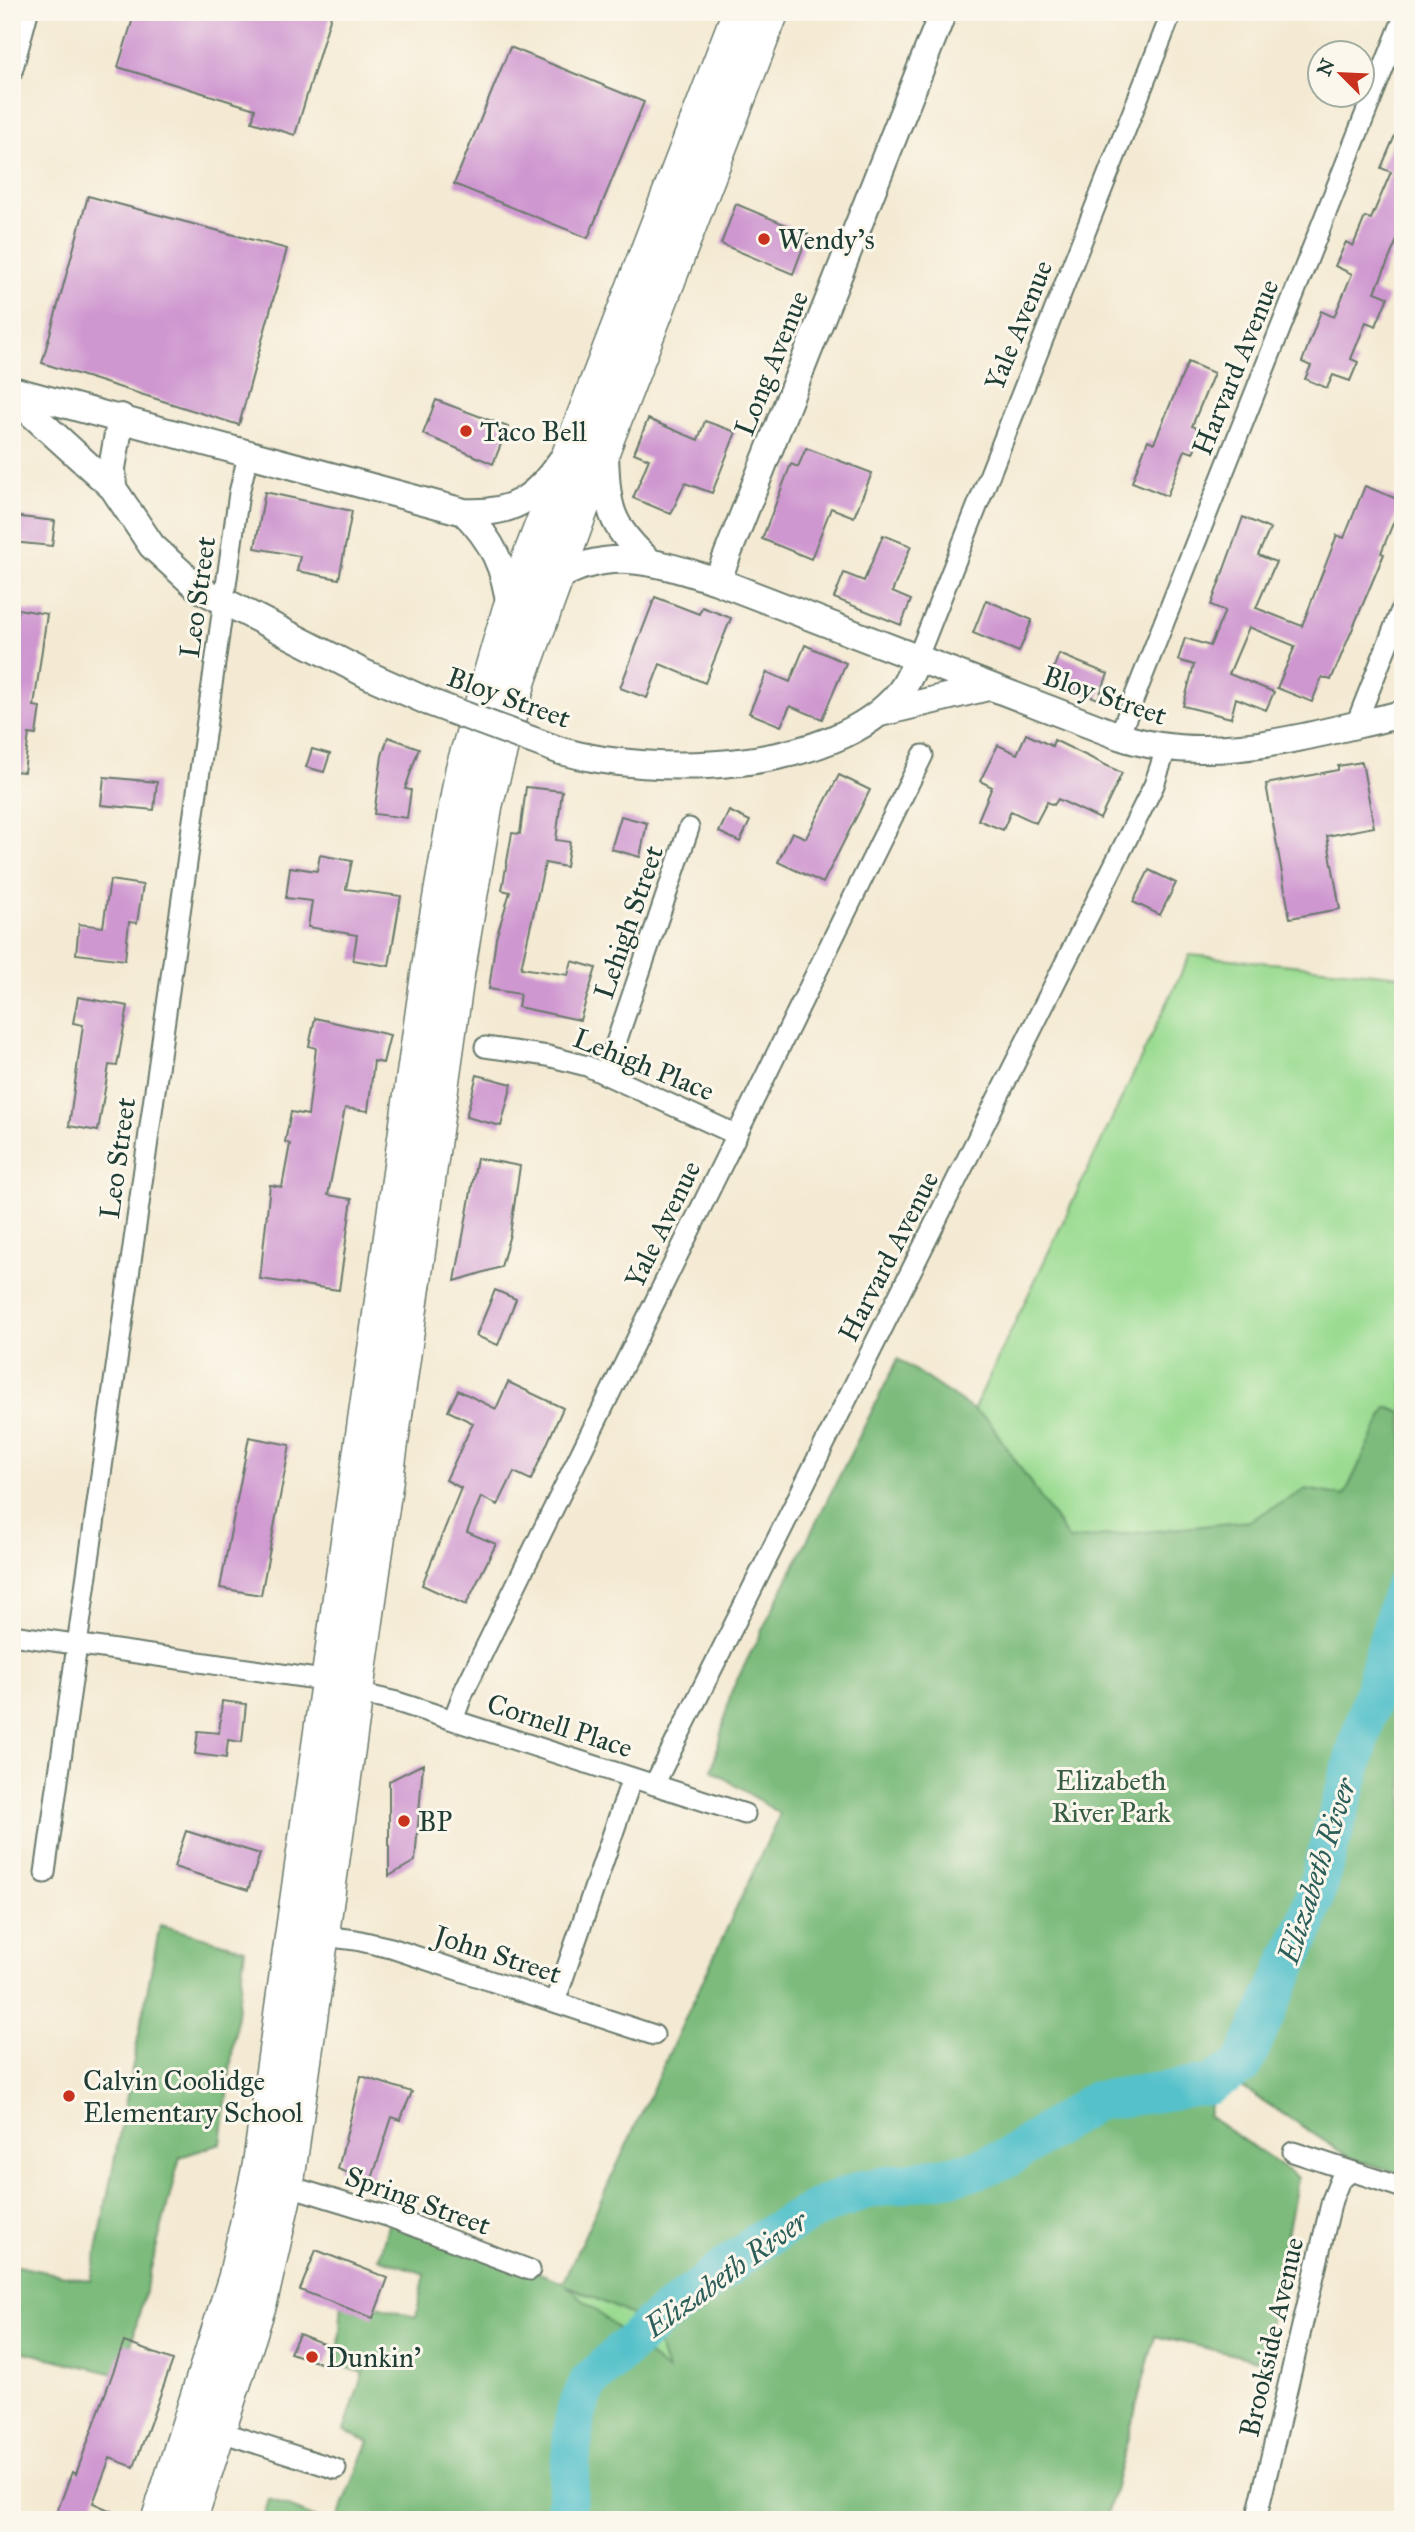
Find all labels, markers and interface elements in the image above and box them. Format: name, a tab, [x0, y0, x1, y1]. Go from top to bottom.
north arrow	[1306, 38, 1376, 108]
text: N	[1312, 55, 1340, 79]
place label: Wendy's	[778, 222, 875, 257]
marker: Wendy's	[756, 231, 772, 247]
street label: Yale Avenue	[977, 255, 1060, 395]
street label: Harvard Avenue	[1184, 274, 1287, 460]
street label: Long Avenue	[727, 286, 816, 441]
place label: Taco Bell	[480, 414, 587, 449]
marker: Taco Bell	[458, 423, 474, 439]
street label: Leo Street	[172, 534, 223, 660]
street label: Bloy Street	[1038, 658, 1171, 733]
street label: Bloy Street	[442, 659, 575, 736]
street label: Lehigh Street	[586, 841, 671, 1003]
street label: Lehigh Place	[568, 1020, 719, 1109]
street label: Leo Street	[92, 1095, 143, 1221]
street label: Yale Avenue	[617, 1155, 708, 1294]
street label: Harvard Avenue	[830, 1165, 946, 1347]
street label: Cornell Place	[483, 1686, 637, 1765]
park label: Elizabeth River Park	[1052, 1763, 1171, 1830]
water label: Elizabeth River	[1270, 1772, 1364, 1969]
place label: BP	[418, 1804, 452, 1839]
marker: BP	[396, 1813, 412, 1829]
street label: John Street	[427, 1917, 566, 1991]
place label: Calvin Coolidge Elementary School	[83, 2063, 304, 2130]
marker: Calvin Coolidge Elementary School	[61, 2088, 77, 2104]
street label: Spring Street	[340, 2158, 495, 2243]
water label: Elizabeth River	[637, 2202, 816, 2346]
street label: Brookside Avenue	[1232, 2234, 1311, 2440]
place label: Dunkin'	[326, 2340, 421, 2375]
marker: Dunkin'	[304, 2349, 320, 2365]

